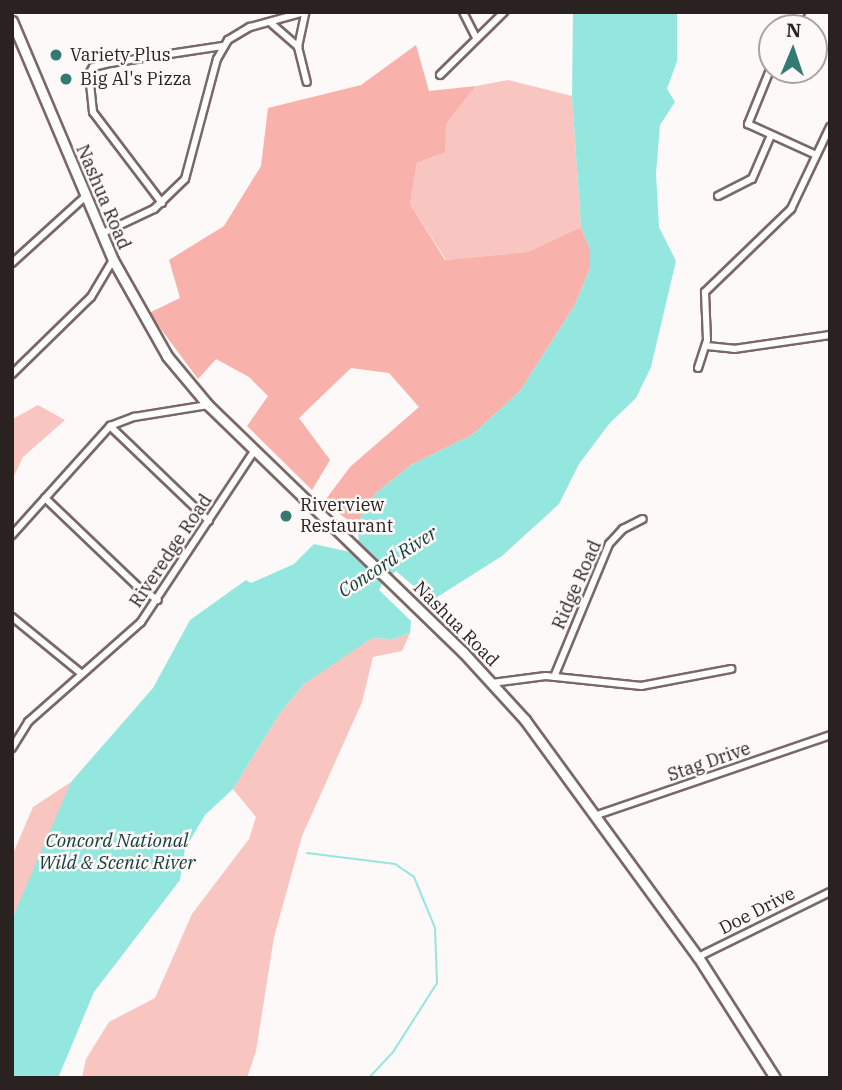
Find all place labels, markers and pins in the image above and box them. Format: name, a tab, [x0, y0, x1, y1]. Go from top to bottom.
place label: Variety Plus	[70, 44, 171, 66]
marker: Variety Plus	[48, 47, 64, 63]
place label: Big Al's Pizza	[80, 68, 192, 90]
marker: Big Al's Pizza	[58, 71, 74, 87]
place label: Riverview Restaurant	[300, 495, 393, 538]
marker: Riverview Restaurant	[278, 508, 294, 524]

